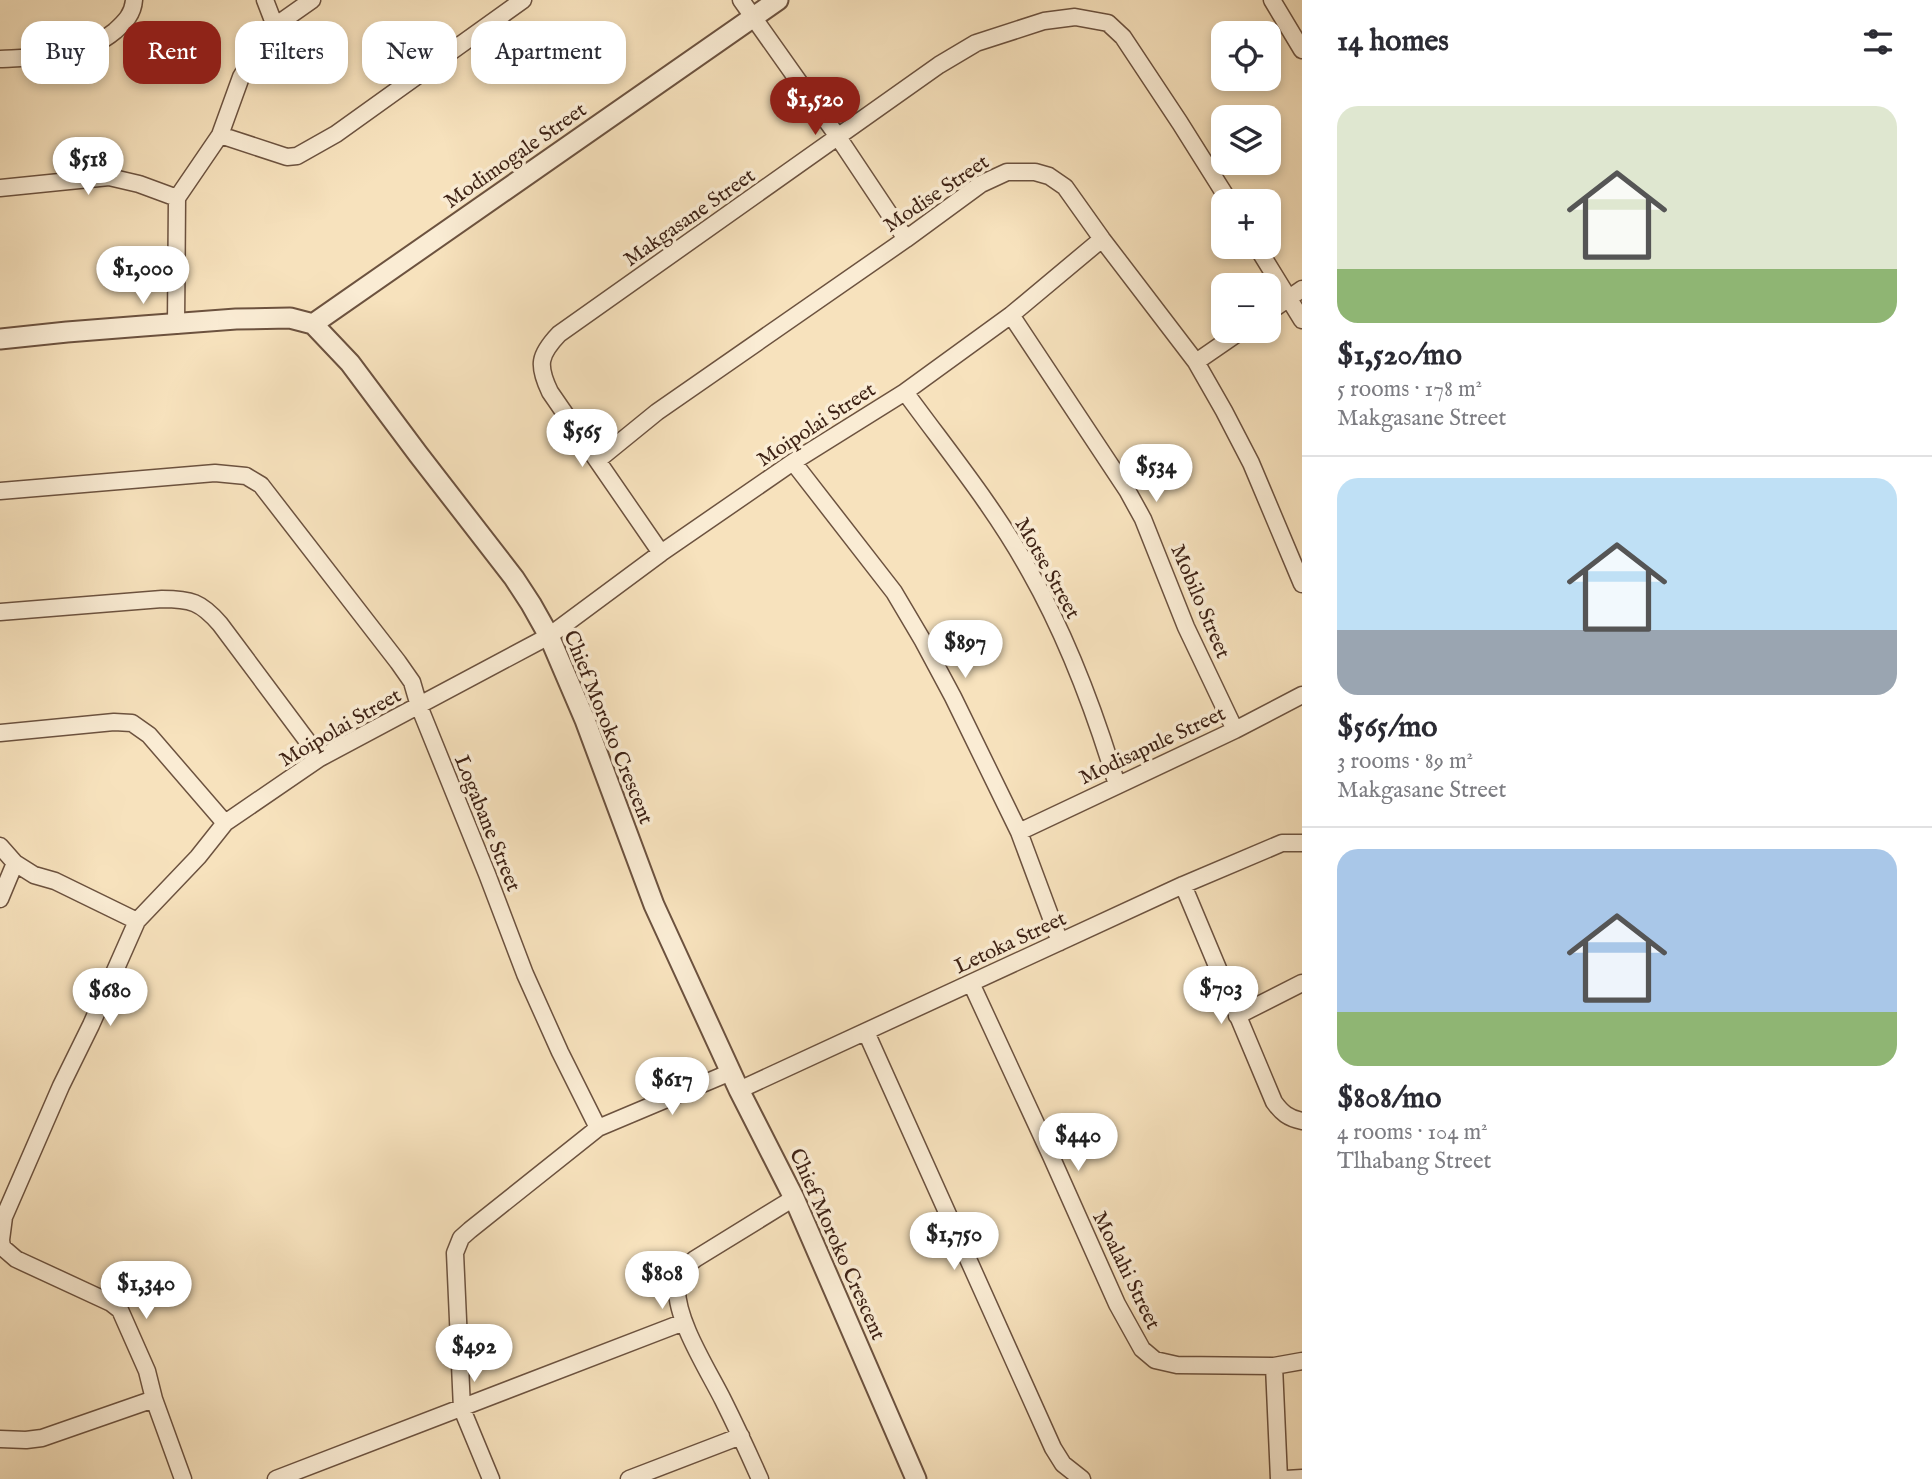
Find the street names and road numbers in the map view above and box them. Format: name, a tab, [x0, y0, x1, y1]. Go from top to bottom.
street label: Modimogale Street	[439, 97, 592, 215]
street label: Modise Street	[879, 149, 995, 239]
street label: Makgasane Street	[619, 163, 761, 274]
street label: Moipolai Street	[752, 377, 881, 474]
street label: Motse Street	[1008, 513, 1086, 624]
street label: Mobilo Street	[1163, 540, 1236, 663]
street label: Chief Moroko Crescent	[556, 627, 659, 829]
street label: Moipolai Street	[275, 683, 406, 774]
street label: Modisapule Street	[1075, 701, 1230, 792]
street label: Logabane Street	[447, 751, 526, 896]
street label: Letoka Street	[950, 906, 1071, 981]
street label: Chief Moroko Crescent	[782, 1145, 891, 1345]
street label: Moalahi Street	[1085, 1207, 1166, 1334]

